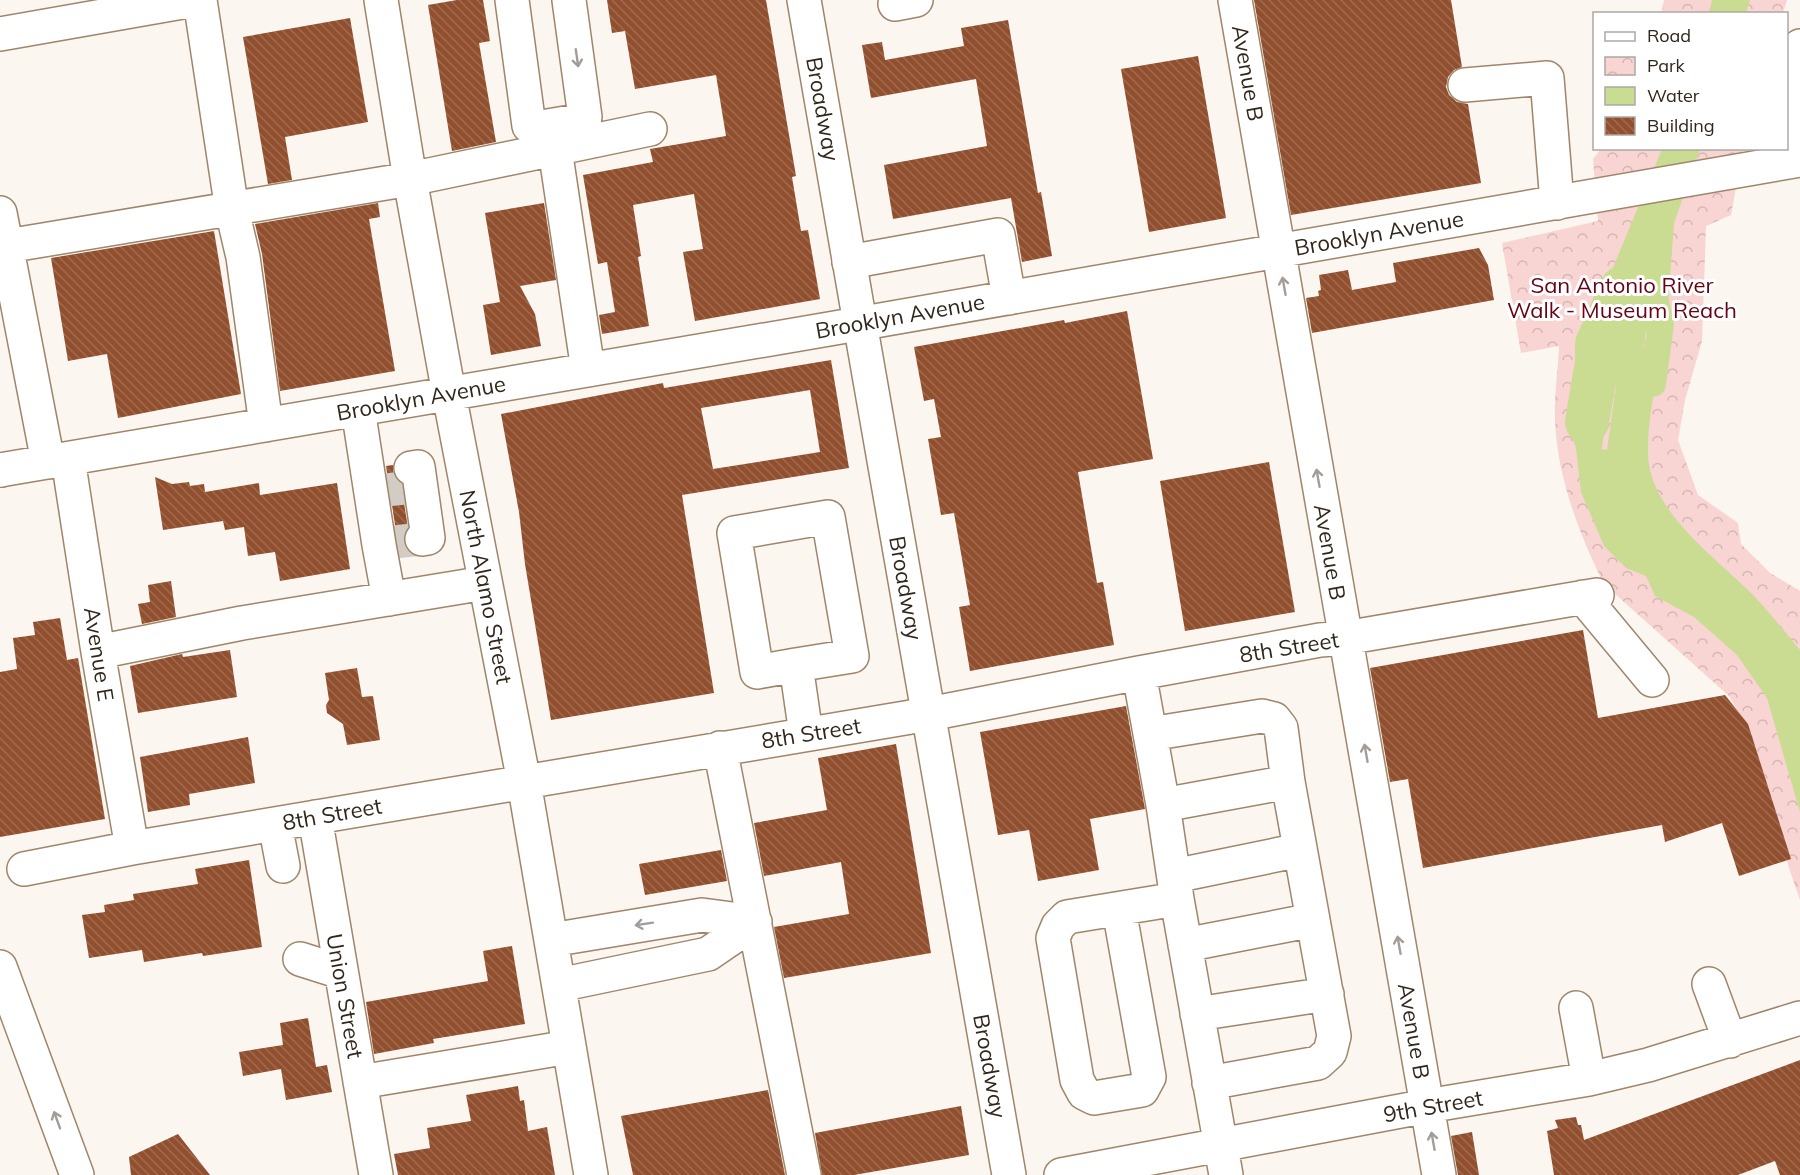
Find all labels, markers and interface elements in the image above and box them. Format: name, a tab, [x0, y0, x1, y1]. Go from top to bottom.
legend	[1593, 12, 1788, 150]
street label: Avenue B	[1226, 23, 1270, 123]
text: Road	[1647, 24, 1691, 47]
one-way arrow	[572, 48, 583, 67]
text: Park	[1647, 54, 1686, 77]
street label: Broadway	[800, 55, 846, 164]
text: Water	[1647, 84, 1700, 107]
text: Building	[1647, 114, 1715, 137]
street label: Brooklyn Avenue	[1292, 204, 1466, 262]
park label: San Antonio River Walk - Museum Reach	[1507, 271, 1737, 324]
one-way arrow	[1279, 277, 1290, 296]
street label: Brooklyn Avenue	[813, 287, 987, 345]
street label: Brooklyn Avenue	[334, 369, 508, 427]
one-way arrow	[1312, 469, 1323, 488]
street label: North Alamo Street	[453, 488, 519, 687]
street label: Avenue B	[1308, 502, 1352, 602]
street label: Broadway	[883, 534, 929, 643]
street label: Avenue E	[78, 605, 120, 703]
street label: 8th Street	[1237, 625, 1341, 669]
street label: 8th Street	[759, 711, 863, 755]
one-way arrow	[1360, 744, 1371, 763]
street label: 8th Street	[280, 791, 384, 837]
one-way arrow	[635, 919, 655, 930]
street label: Union Street	[320, 931, 370, 1061]
one-way arrow	[1393, 936, 1404, 955]
street label: Avenue B	[1392, 981, 1436, 1081]
street label: Broadway	[967, 1012, 1013, 1121]
street label: 9th Street	[1381, 1083, 1485, 1129]
one-way arrow	[50, 1111, 61, 1130]
one-way arrow	[1428, 1131, 1439, 1151]

